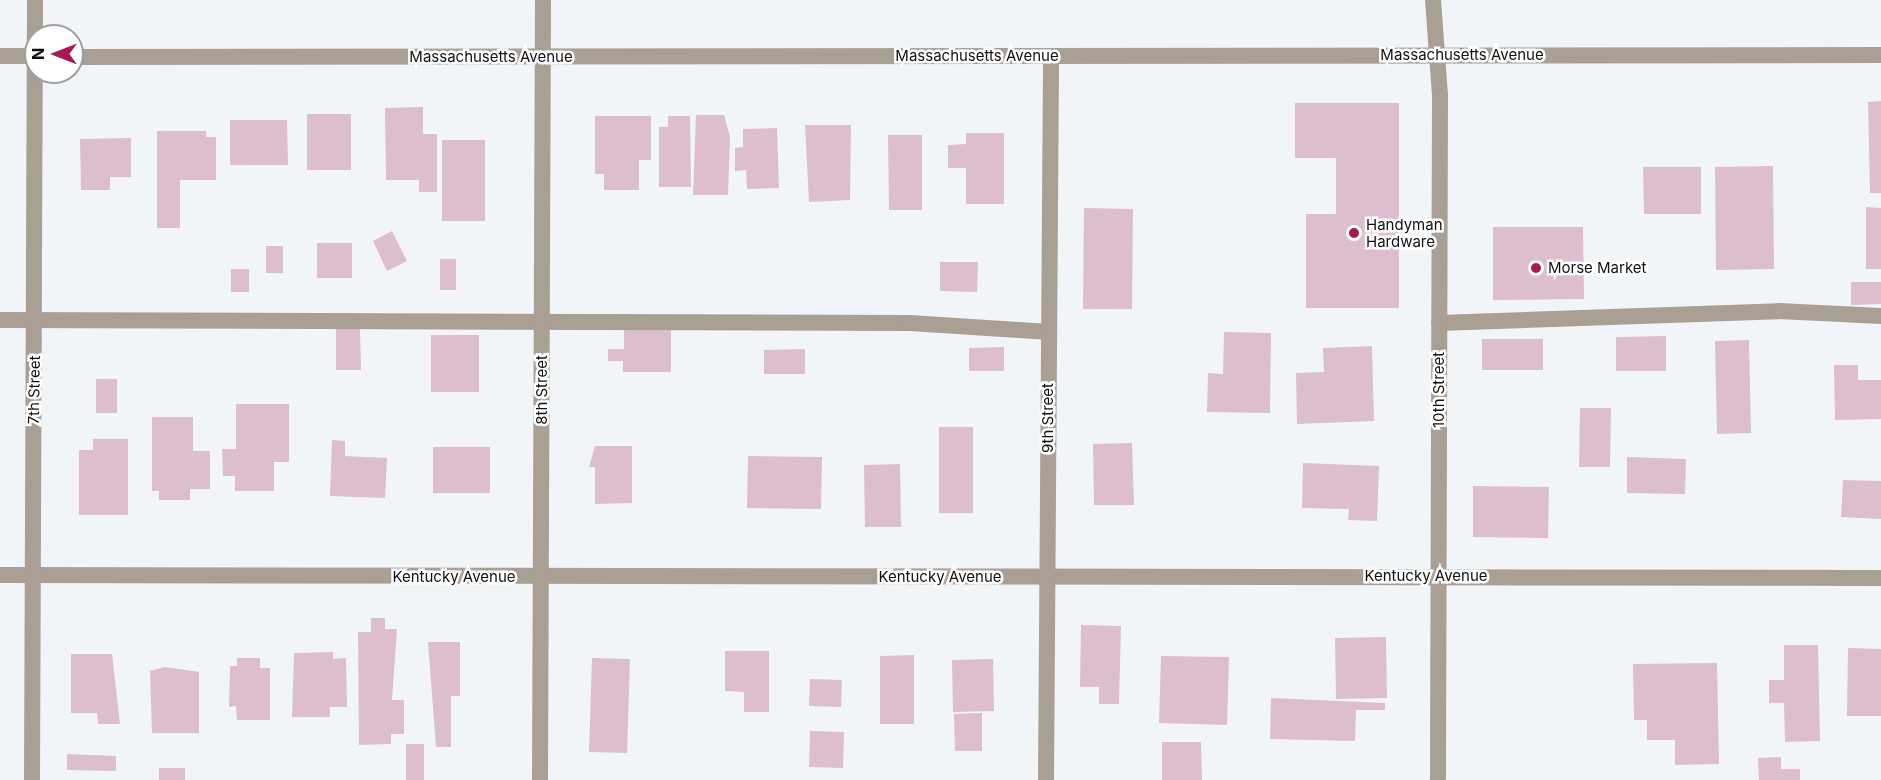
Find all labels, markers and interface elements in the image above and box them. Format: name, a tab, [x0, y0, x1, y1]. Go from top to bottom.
north arrow	[24, 24, 84, 84]
street label: Massachusetts Avenue	[1380, 46, 1544, 64]
street label: Massachusetts Avenue	[895, 47, 1059, 65]
text: N	[28, 48, 48, 60]
street label: Massachusetts Avenue	[409, 48, 573, 66]
place label: Handyman Hardware	[1366, 215, 1443, 250]
marker: Handyman Hardware	[1347, 226, 1361, 240]
place label: Morse Market	[1548, 259, 1646, 277]
marker: Morse Market	[1529, 261, 1543, 275]
street label: 10th Street	[1430, 352, 1448, 428]
street label: 7th Street	[24, 355, 44, 425]
street label: 8th Street	[533, 355, 551, 425]
street label: 9th Street	[1039, 383, 1057, 453]
street label: Kentucky Avenue	[1364, 567, 1488, 585]
street label: Kentucky Avenue	[392, 568, 516, 586]
street label: Kentucky Avenue	[878, 568, 1002, 586]

